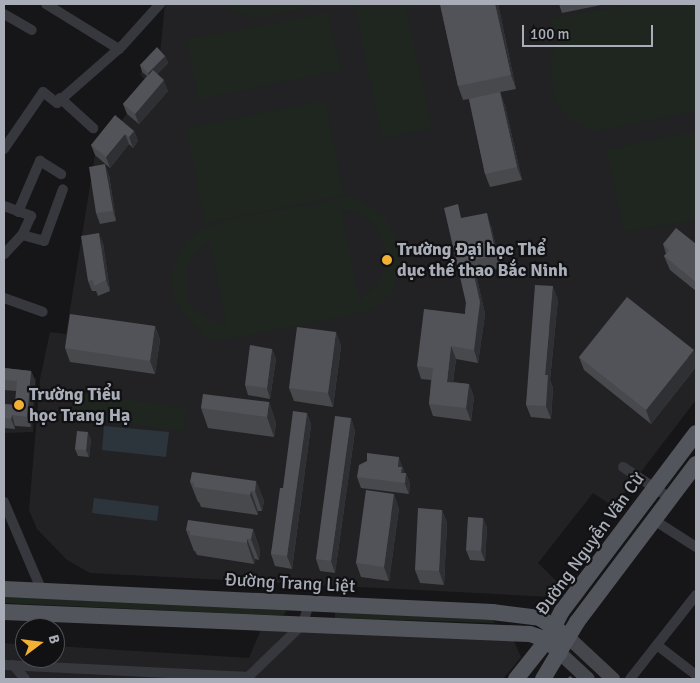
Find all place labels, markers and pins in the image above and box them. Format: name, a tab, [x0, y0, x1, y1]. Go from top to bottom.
place label: Trường Đại học Thể dục thể thao Bắc Ninh	[397, 239, 568, 282]
marker: Trường Đại học Thể dục thể thao Bắc Ninh	[381, 254, 393, 266]
place label: Trường Tiểu học Trang Hạ	[29, 384, 130, 426]
marker: Trường Tiểu học Trang Hạ	[13, 399, 25, 411]

